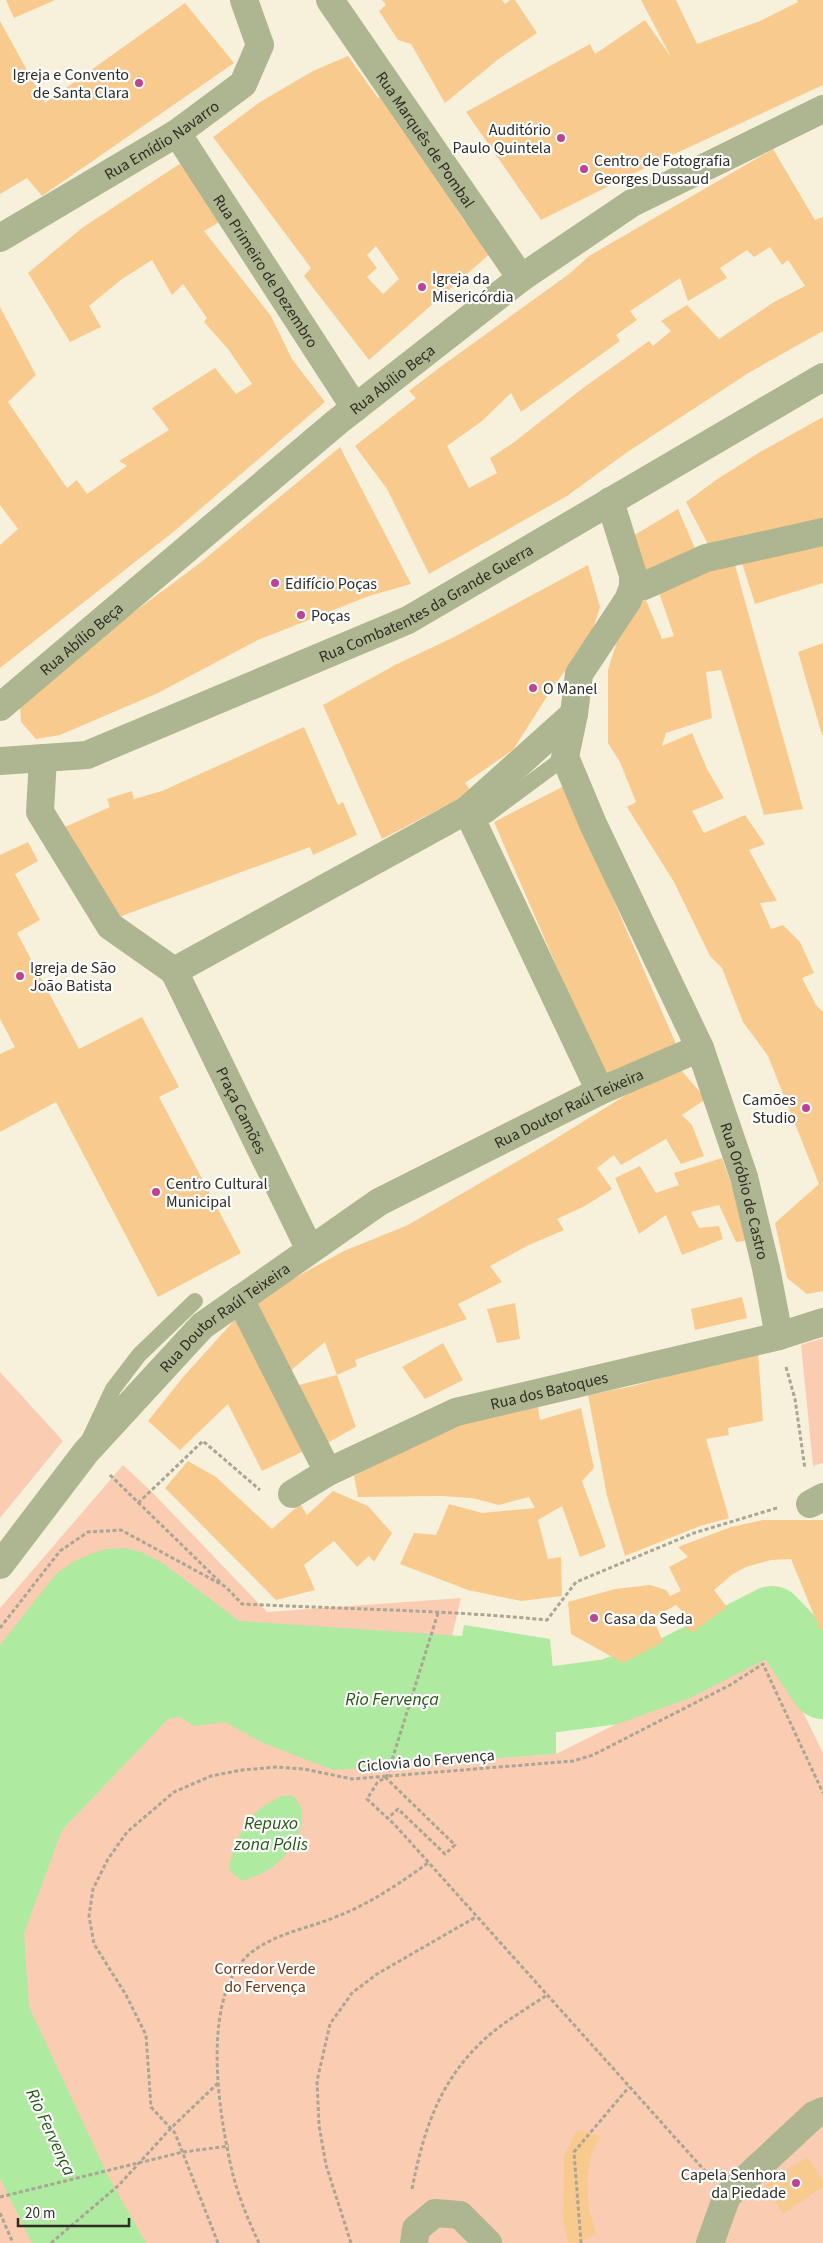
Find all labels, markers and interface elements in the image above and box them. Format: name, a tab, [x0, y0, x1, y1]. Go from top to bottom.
place label: Igreja e Convento de Santa Clara	[13, 64, 129, 104]
street label: Rua Marquês de Pombal	[370, 67, 480, 213]
marker: Igreja e Convento de Santa Clara	[133, 77, 145, 89]
street label: Rua Emídio Navarro	[100, 95, 224, 186]
place label: Auditório Paulo Quintela	[453, 119, 551, 159]
marker: Auditório Paulo Quintela	[555, 132, 567, 144]
place label: Centro de Fotografia Georges Dussaud	[594, 150, 730, 190]
marker: Centro de Fotografia Georges Dussaud	[578, 163, 590, 175]
street label: Rua Primeiro de Dezembro	[207, 190, 323, 352]
place label: Igreja da Misericórdia	[432, 268, 514, 308]
marker: Igreja da Misericórdia	[416, 281, 428, 293]
street label: Rua Abílio Beça	[345, 339, 440, 420]
street label: Rua Combatentes da Grande Guerra	[316, 539, 538, 668]
place label: Edifício Poças	[285, 573, 377, 595]
marker: Edifício Poças	[269, 577, 281, 589]
street label: Rua Abílio Beça	[35, 598, 128, 681]
place label: Poças	[311, 605, 351, 627]
marker: Poças	[295, 609, 307, 621]
place label: O Manel	[543, 678, 597, 700]
marker: O Manel	[527, 682, 539, 694]
place label: Igreja de São João Batista	[30, 957, 116, 997]
marker: Igreja de São João Batista	[14, 970, 26, 982]
street label: Praça Camões	[210, 1063, 272, 1158]
street label: Rua Doutor Raúl Teixeira	[491, 1064, 647, 1154]
place label: Camões Studio	[742, 1089, 796, 1129]
marker: Camões Studio	[800, 1102, 812, 1114]
street label: Rua Oróbio de Castro	[714, 1120, 774, 1262]
place label: Centro Cultural Municipal	[166, 1173, 268, 1213]
marker: Centro Cultural Municipal	[150, 1186, 162, 1198]
street label: Rua Doutor Raúl Teixeira	[155, 1258, 294, 1378]
street label: Rua dos Batoques	[488, 1367, 610, 1416]
place label: Casa da Seda	[604, 1608, 693, 1630]
marker: Casa da Seda	[588, 1612, 600, 1624]
water label: Rio Fervença	[345, 1687, 439, 1712]
street label: Ciclovia do Fervença	[357, 1744, 495, 1778]
water label: Repuxo zona Pólis	[233, 1811, 308, 1857]
park label: Corredor Verde do Fervença	[214, 1958, 316, 1998]
water label: Rio Fervença	[19, 2084, 82, 2180]
place label: Capela Senhora da Piedade	[681, 2164, 786, 2204]
marker: Capela Senhora da Piedade	[790, 2177, 802, 2189]
scale bar	[18, 2196, 129, 2228]
text: 20 m	[25, 2203, 55, 2224]

